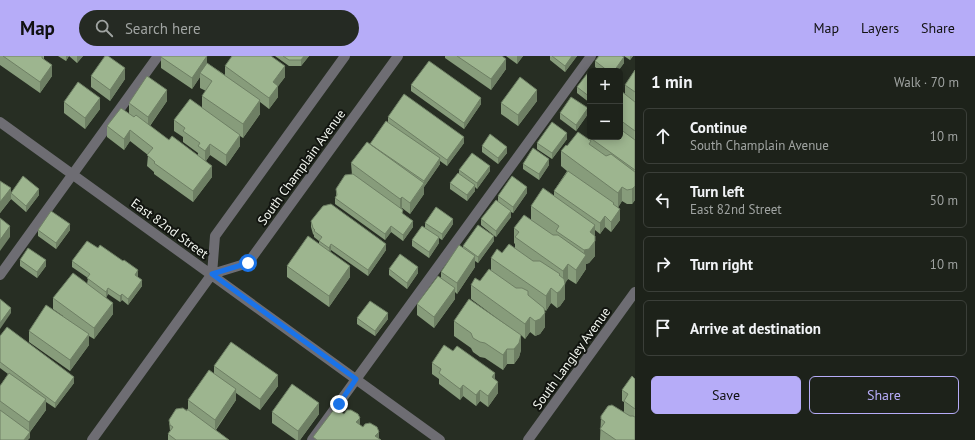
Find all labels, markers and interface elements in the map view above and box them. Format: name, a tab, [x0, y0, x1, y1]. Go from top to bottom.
search box	[79, 10, 359, 46]
text: Map	[20, 16, 55, 40]
icon: search	[93, 17, 115, 39]
text: Search here	[125, 19, 201, 38]
text: Map	[813, 19, 839, 37]
text: Layers	[861, 19, 899, 37]
text: Share	[921, 19, 955, 37]
map controls	[587, 68, 623, 140]
button: +	[587, 68, 623, 104]
text: 1 min	[651, 71, 692, 93]
text: Walk · 70 m	[894, 74, 959, 91]
button: −	[587, 104, 623, 140]
street label: South Champlain Avenue	[254, 106, 349, 228]
text: Continue	[690, 118, 747, 137]
icon: ahead	[652, 125, 674, 147]
text: 10 m	[930, 128, 958, 145]
text: South Champlain Avenue	[690, 137, 829, 154]
text: Turn left	[690, 182, 744, 201]
icon: left	[652, 189, 674, 211]
text: 50 m	[930, 192, 958, 209]
street label: East 82nd Street	[128, 195, 212, 263]
text: East 82nd Street	[690, 201, 782, 218]
icon: right	[652, 253, 674, 275]
route start	[239, 254, 257, 272]
text: Turn right	[690, 255, 753, 274]
text: 10 m	[930, 256, 958, 273]
street label: South Langley Avenue	[529, 304, 614, 413]
icon: arrive	[652, 317, 674, 339]
text: Arrive at destination	[690, 319, 821, 338]
button: Save	[651, 376, 801, 414]
button: Share	[809, 376, 959, 414]
route end	[330, 395, 348, 413]

